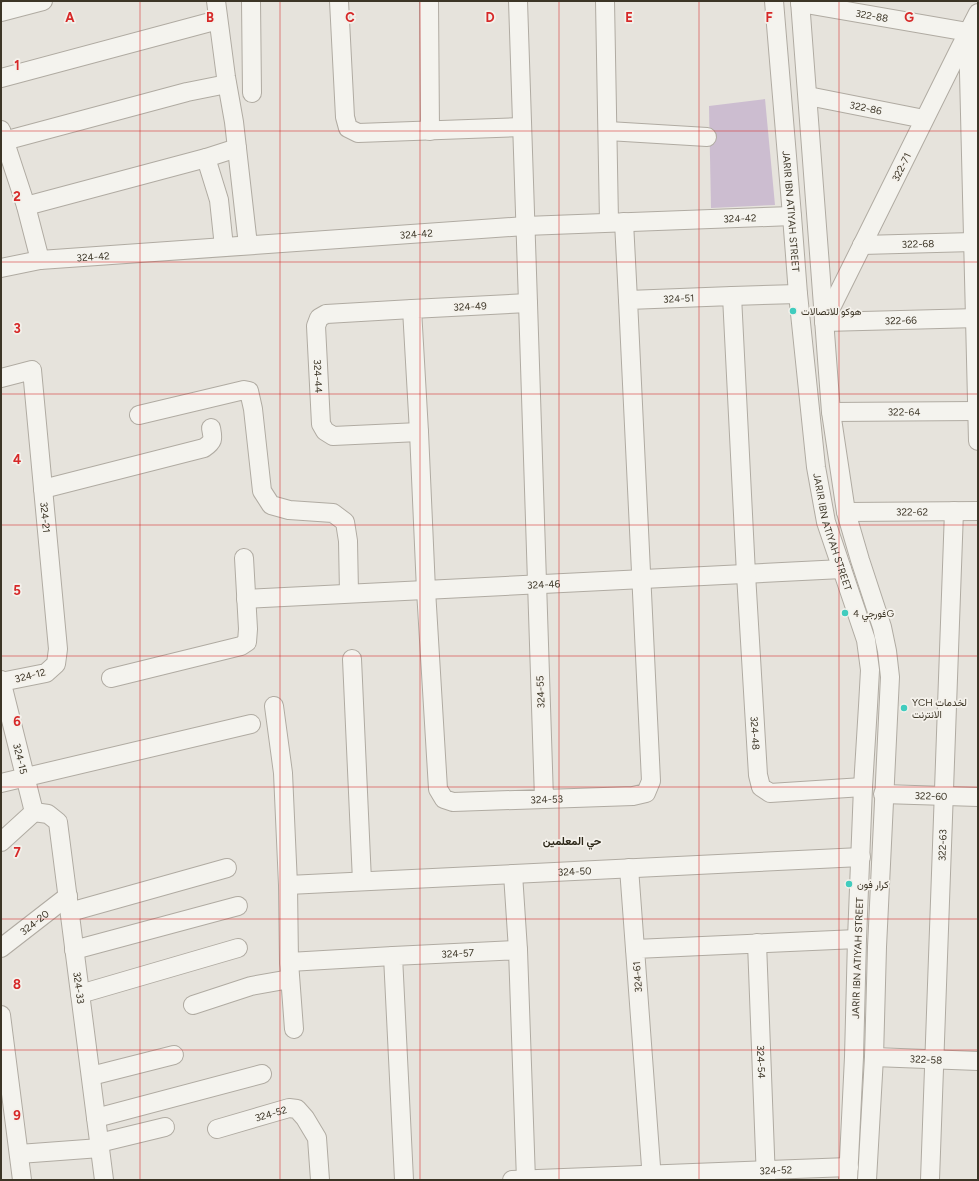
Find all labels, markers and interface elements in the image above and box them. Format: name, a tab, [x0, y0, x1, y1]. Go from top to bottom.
street label: 322-88	[854, 7, 889, 25]
text: A	[65, 10, 75, 25]
text: B	[206, 10, 214, 25]
text: C	[345, 10, 355, 25]
text: D	[485, 10, 495, 25]
text: E	[625, 10, 633, 25]
text: F	[765, 10, 773, 25]
text: G	[904, 10, 914, 25]
text: 1	[14, 58, 20, 73]
street label: 322-86	[849, 98, 883, 118]
street label: JARIR IBN ATIYAH STREET	[780, 150, 802, 273]
street label: 322-71	[889, 151, 914, 184]
text: 2	[13, 189, 21, 204]
street label: 324-42	[723, 211, 757, 226]
street label: 324-42	[399, 226, 433, 242]
street label: 322-68	[902, 237, 934, 251]
street label: 324-42	[76, 249, 110, 264]
street label: 324-51	[663, 291, 695, 306]
street label: 324-49	[453, 299, 487, 314]
place label: هوكو للاتصالات	[801, 305, 861, 318]
marker: هوكو للاتصالات	[788, 306, 798, 316]
street label: 322-66	[884, 314, 917, 327]
text: 3	[13, 321, 21, 336]
street label: 324-44	[311, 359, 325, 393]
street label: 322-64	[888, 405, 920, 419]
text: 4	[13, 452, 21, 467]
street label: JARIR IBN ATIYAH STREET	[810, 472, 855, 593]
street label: 324-21	[37, 501, 53, 534]
street label: 322-62	[896, 505, 928, 519]
street label: 324-46	[527, 577, 561, 592]
text: 5	[13, 583, 21, 598]
place label: فورجي 4G	[853, 607, 895, 622]
marker: فورجي 4G	[840, 608, 850, 618]
street label: 324-12	[13, 665, 47, 686]
street label: 324-55	[533, 675, 548, 709]
place label: YCH لخدمات الانترنت	[912, 696, 967, 721]
marker: YCH لخدمات الانترنت	[899, 703, 909, 713]
text: 6	[13, 714, 21, 729]
street label: 324-48	[747, 716, 762, 750]
street label: 324-15	[10, 742, 30, 776]
street label: 322-60	[914, 789, 948, 803]
street label: 324-53	[530, 792, 563, 806]
street label: 322-63	[935, 829, 950, 861]
district label: حي المعلمين	[543, 835, 602, 850]
text: 7	[13, 845, 21, 860]
street label: 324-50	[558, 864, 592, 879]
place label: كرار فون	[857, 878, 889, 891]
marker: كرار فون	[844, 879, 854, 889]
street label: JARIR IBN ATIYAH STREET	[849, 897, 866, 1019]
street label: 324-20	[17, 907, 52, 938]
street label: 324-57	[441, 946, 475, 961]
street label: 324-61	[630, 961, 645, 993]
street label: 324-33	[70, 971, 87, 1005]
text: 8	[13, 977, 21, 992]
street label: 324-54	[754, 1045, 768, 1079]
street label: 322-58	[909, 1052, 943, 1067]
street label: 324-52	[253, 1103, 288, 1125]
text: 9	[13, 1108, 21, 1123]
street label: 324-52	[759, 1163, 792, 1177]

